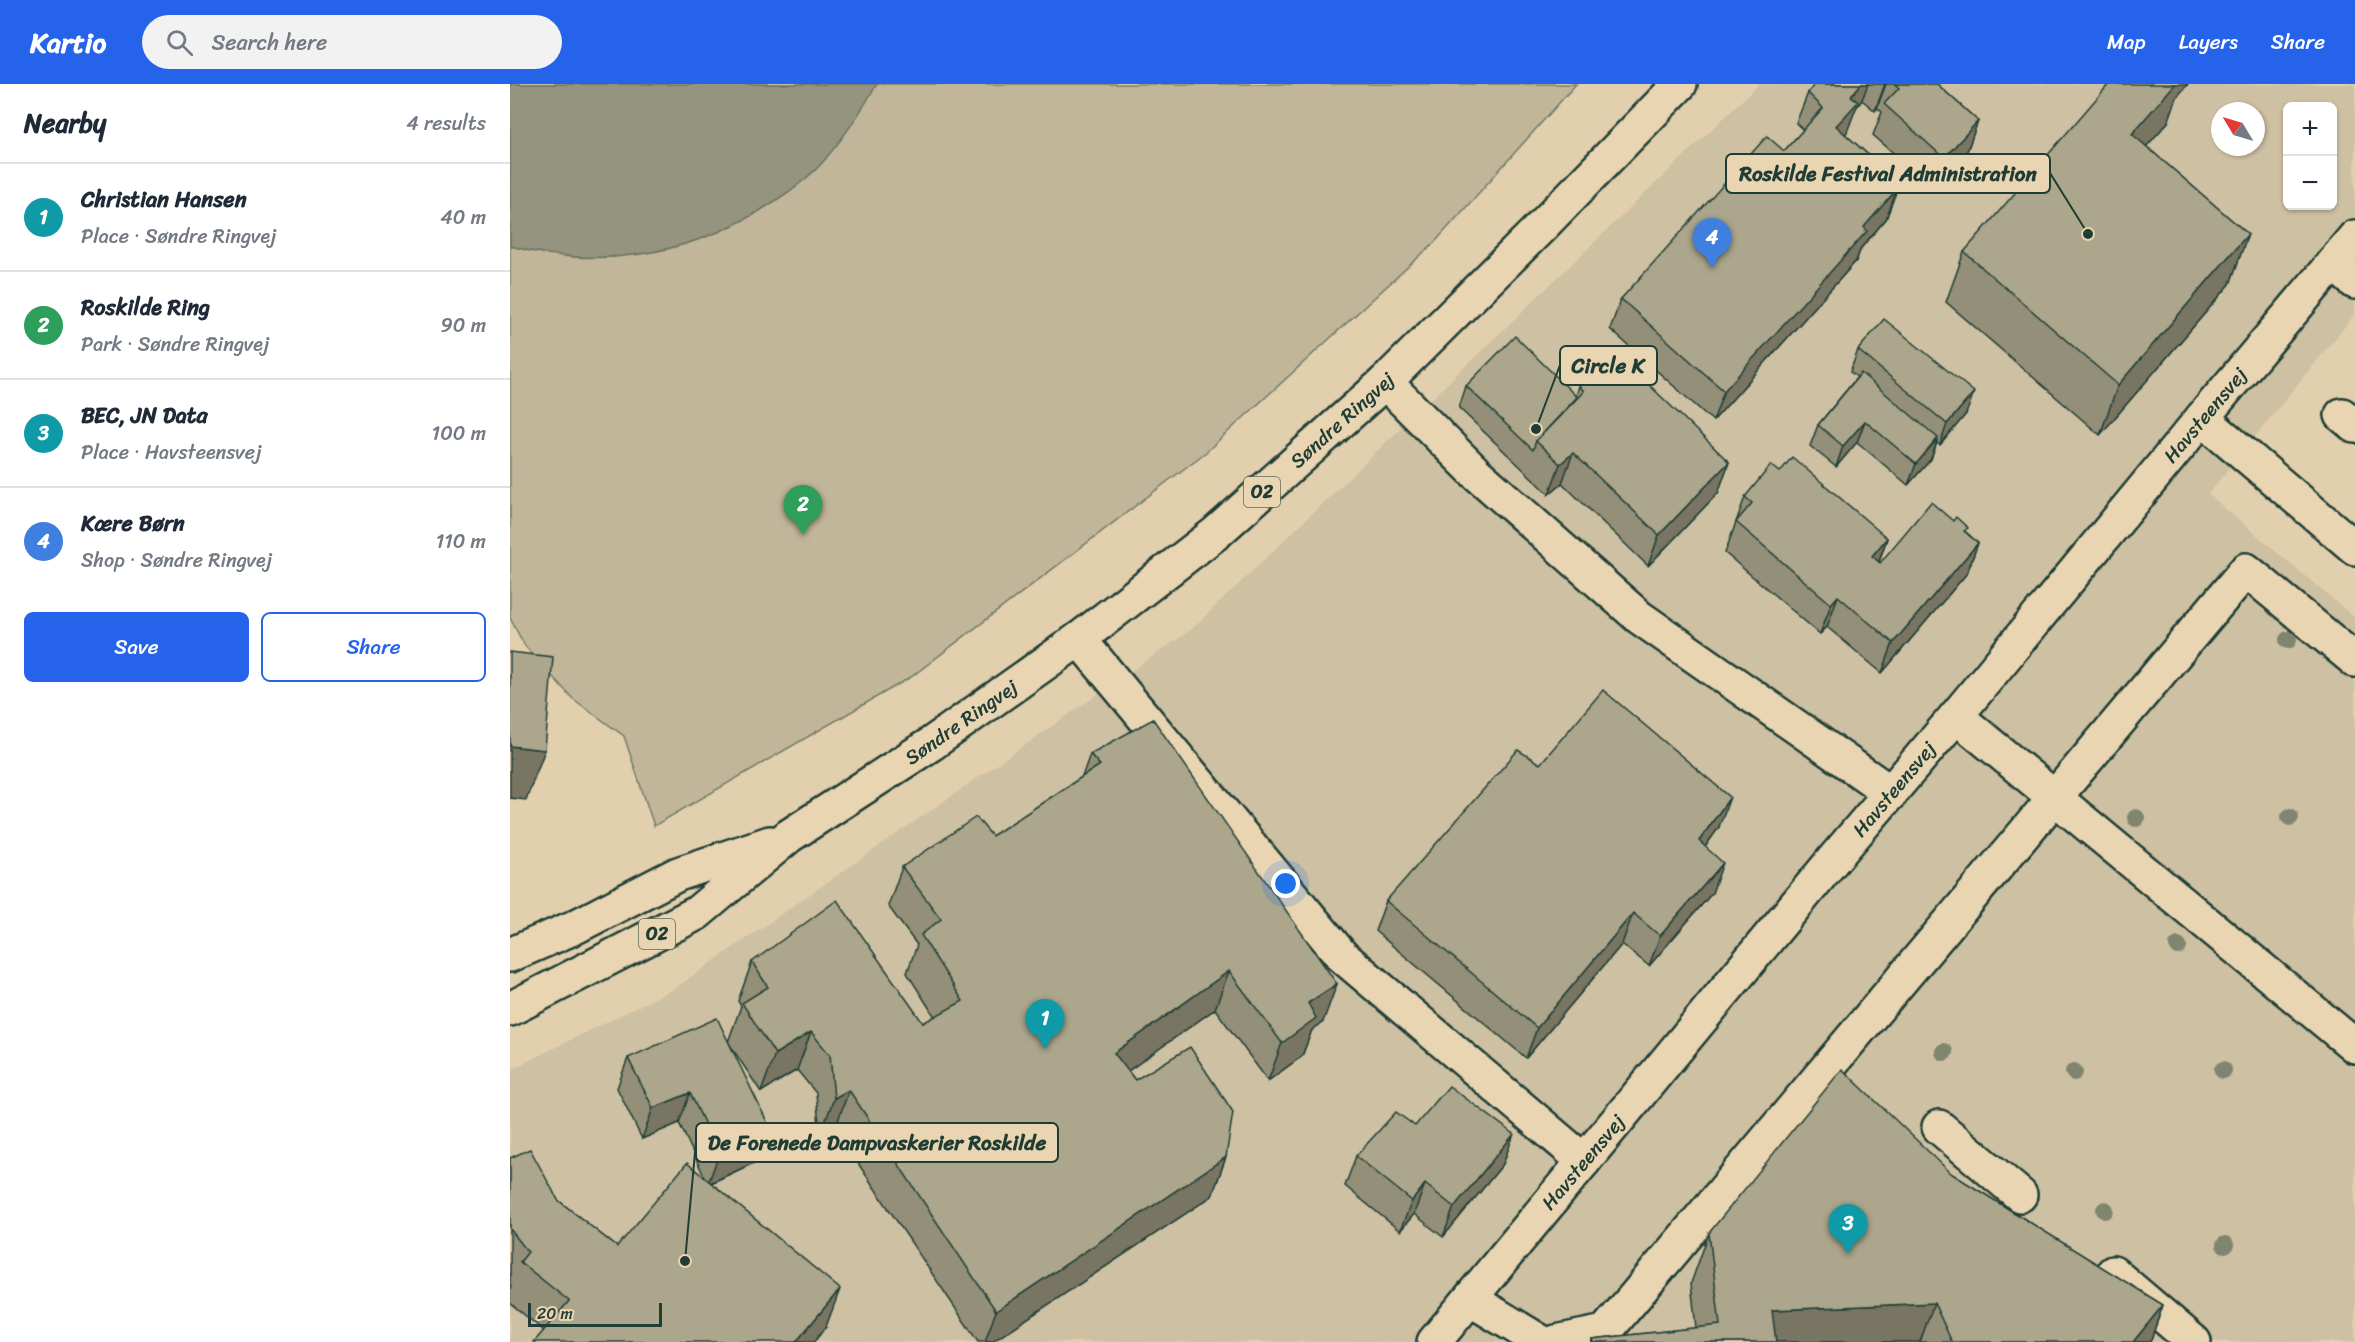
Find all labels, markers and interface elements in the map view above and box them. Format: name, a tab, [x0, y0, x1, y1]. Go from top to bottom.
search box	[142, 15, 562, 69]
text: Kartio	[30, 18, 106, 67]
text: Search here	[211, 23, 327, 62]
text: Map	[2107, 23, 2146, 61]
text: Layers	[2179, 23, 2238, 61]
text: Share	[2271, 23, 2325, 61]
icon: search	[163, 26, 196, 59]
text: Nearby	[24, 100, 106, 146]
north arrow	[2211, 102, 2265, 156]
map controls	[2283, 102, 2337, 210]
button: +	[2283, 102, 2337, 156]
text: 4 results	[406, 106, 486, 141]
callout: Roskilde Festival Administration	[1726, 154, 2050, 193]
text: Roskilde Festival Administration	[1738, 155, 2037, 193]
button: −	[2283, 156, 2337, 210]
text: Christian Hansen	[81, 180, 247, 219]
text: 1	[39, 200, 48, 235]
text: 40 m	[440, 200, 486, 235]
pin: 4	[1692, 218, 1732, 268]
text: Place · Søndre Ringvej	[81, 219, 277, 254]
text: Roskilde Ring	[81, 288, 210, 327]
text: 2	[38, 308, 49, 343]
text: 90 m	[441, 308, 486, 343]
text: Park · Søndre Ringvej	[81, 327, 269, 362]
callout: Circle K	[1560, 346, 1657, 385]
text: Circle K	[1571, 347, 1647, 385]
street label: Havsteensvej	[2154, 359, 2257, 471]
street label: Søndre Ringvej	[1282, 363, 1403, 477]
text: BEC, JN Data	[81, 396, 208, 435]
text: 3	[38, 416, 49, 451]
text: 100 m	[432, 416, 486, 451]
text: Place · Havsteensvej	[81, 435, 262, 470]
road number: O2	[1244, 477, 1280, 507]
pin: 2	[784, 486, 822, 535]
text: Kære Børn	[81, 504, 185, 543]
text: 4	[37, 524, 50, 559]
text: 110 m	[436, 524, 486, 559]
text: Shop · Søndre Ringvej	[81, 543, 272, 578]
button: Save	[24, 612, 249, 682]
button: Share	[261, 612, 486, 682]
street label: Søndre Ringvej	[897, 670, 1026, 775]
street label: Havsteensvej	[1843, 733, 1946, 845]
your location	[1271, 869, 1300, 898]
road number: O2	[639, 919, 675, 949]
pin: 1	[1026, 1000, 1064, 1049]
street label: Havsteensvej	[1532, 1106, 1635, 1218]
callout: De Forenede Dampvaskerier Roskilde	[696, 1123, 1058, 1162]
text: De Forenede Dampvaskerier Roskilde	[708, 1124, 1046, 1162]
pin: 3	[1828, 1204, 1868, 1254]
text: 20 m	[537, 1299, 573, 1328]
scale bar	[528, 1300, 662, 1328]

